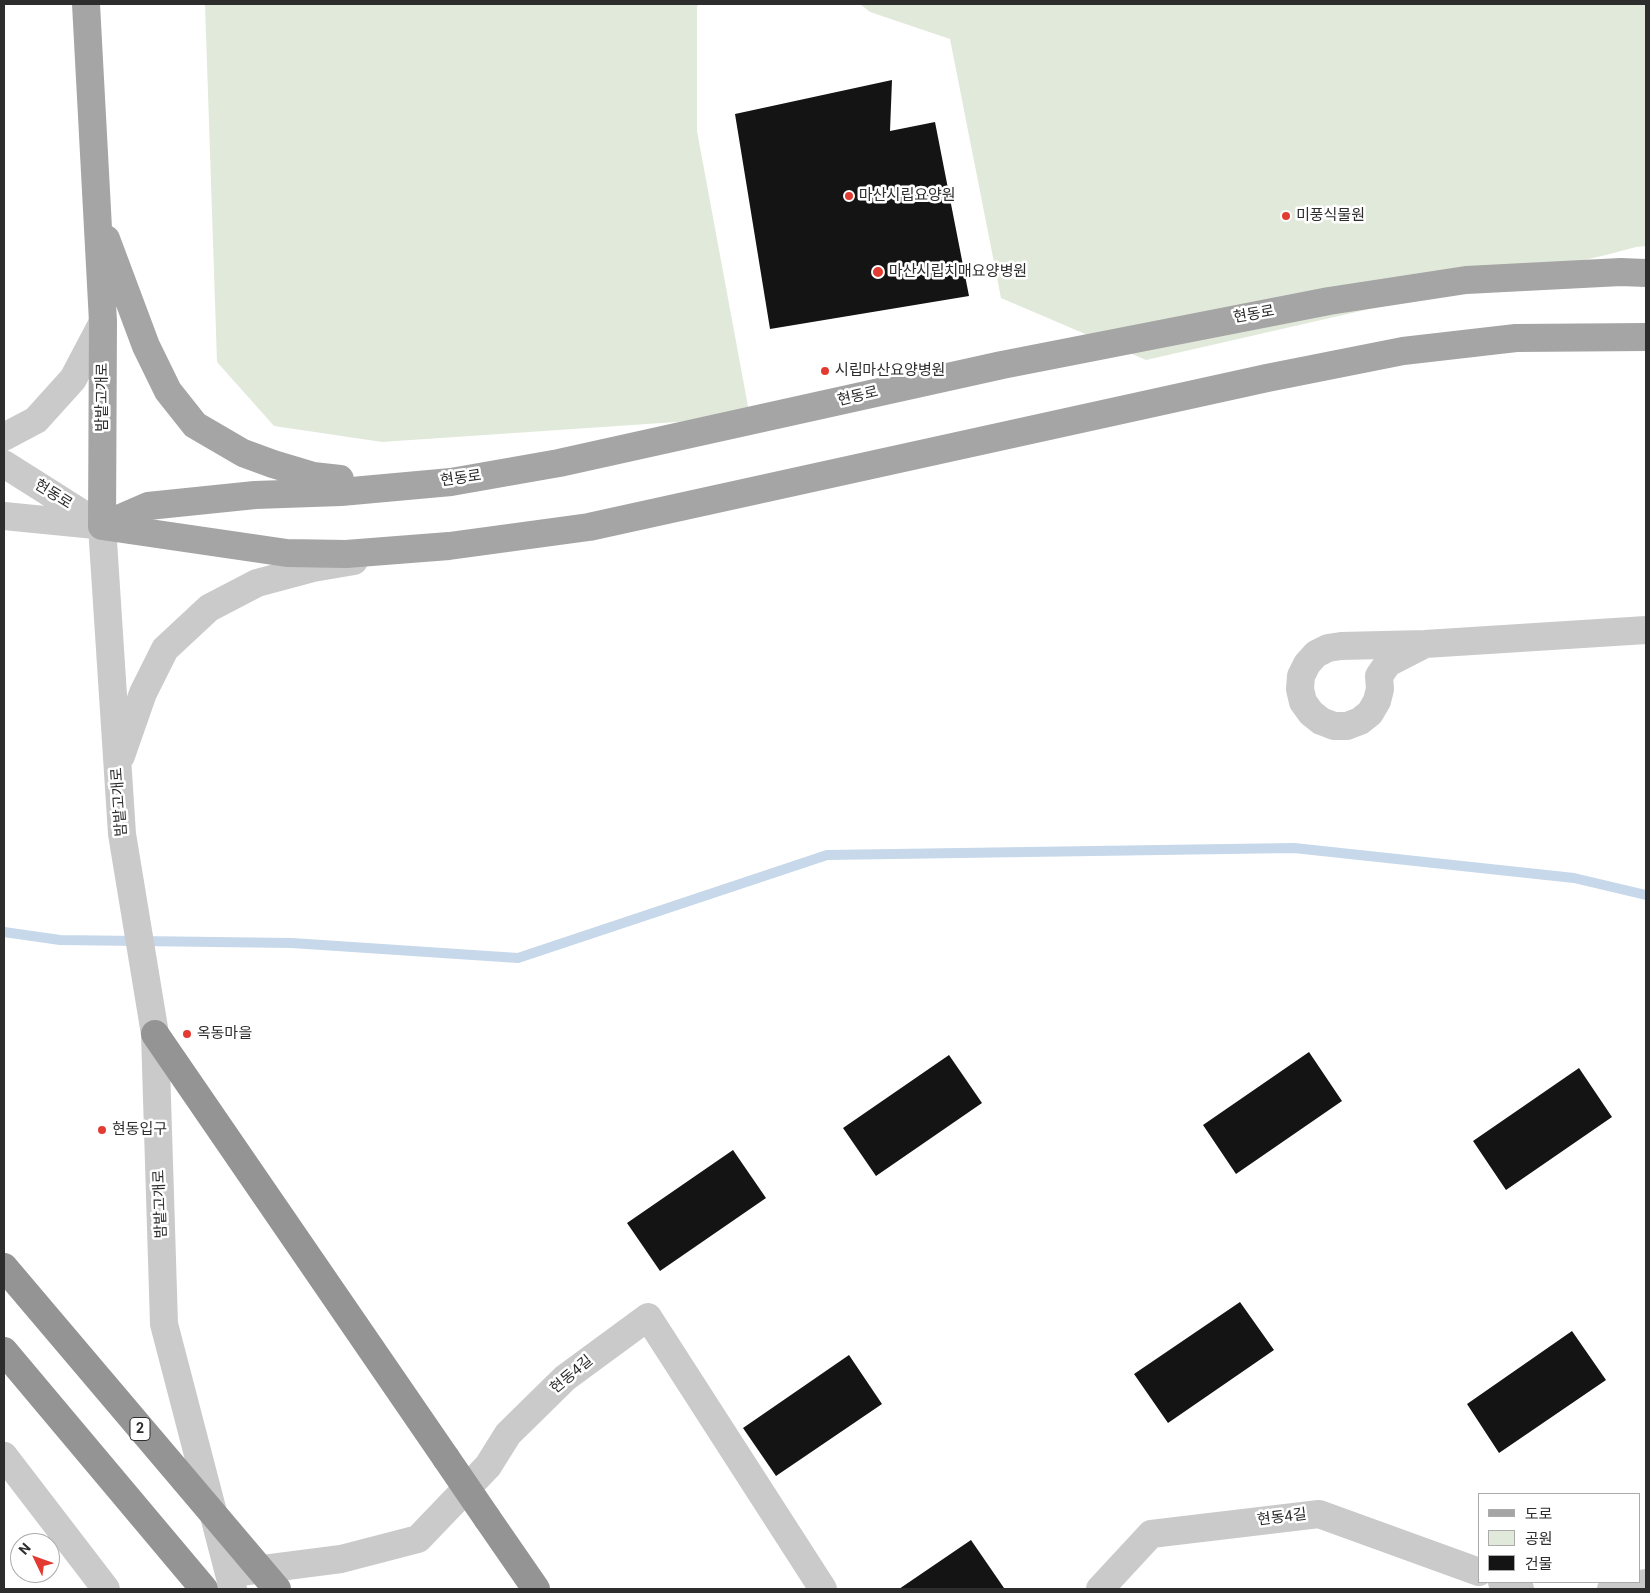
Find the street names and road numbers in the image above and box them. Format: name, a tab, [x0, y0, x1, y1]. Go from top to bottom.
street label: 현동로	[1232, 303, 1276, 327]
street label: 밤밭고개로	[94, 363, 112, 431]
street label: 현동로	[836, 384, 880, 410]
street label: 현동로	[439, 467, 483, 491]
street label: 현동로	[31, 476, 75, 514]
street label: 밤밭고개로	[109, 767, 131, 837]
street label: 밤밭고개로	[151, 1169, 171, 1239]
street label: 현동4길	[547, 1352, 597, 1398]
road number: 2	[130, 1418, 150, 1440]
street label: 현동4길	[1256, 1506, 1308, 1530]

